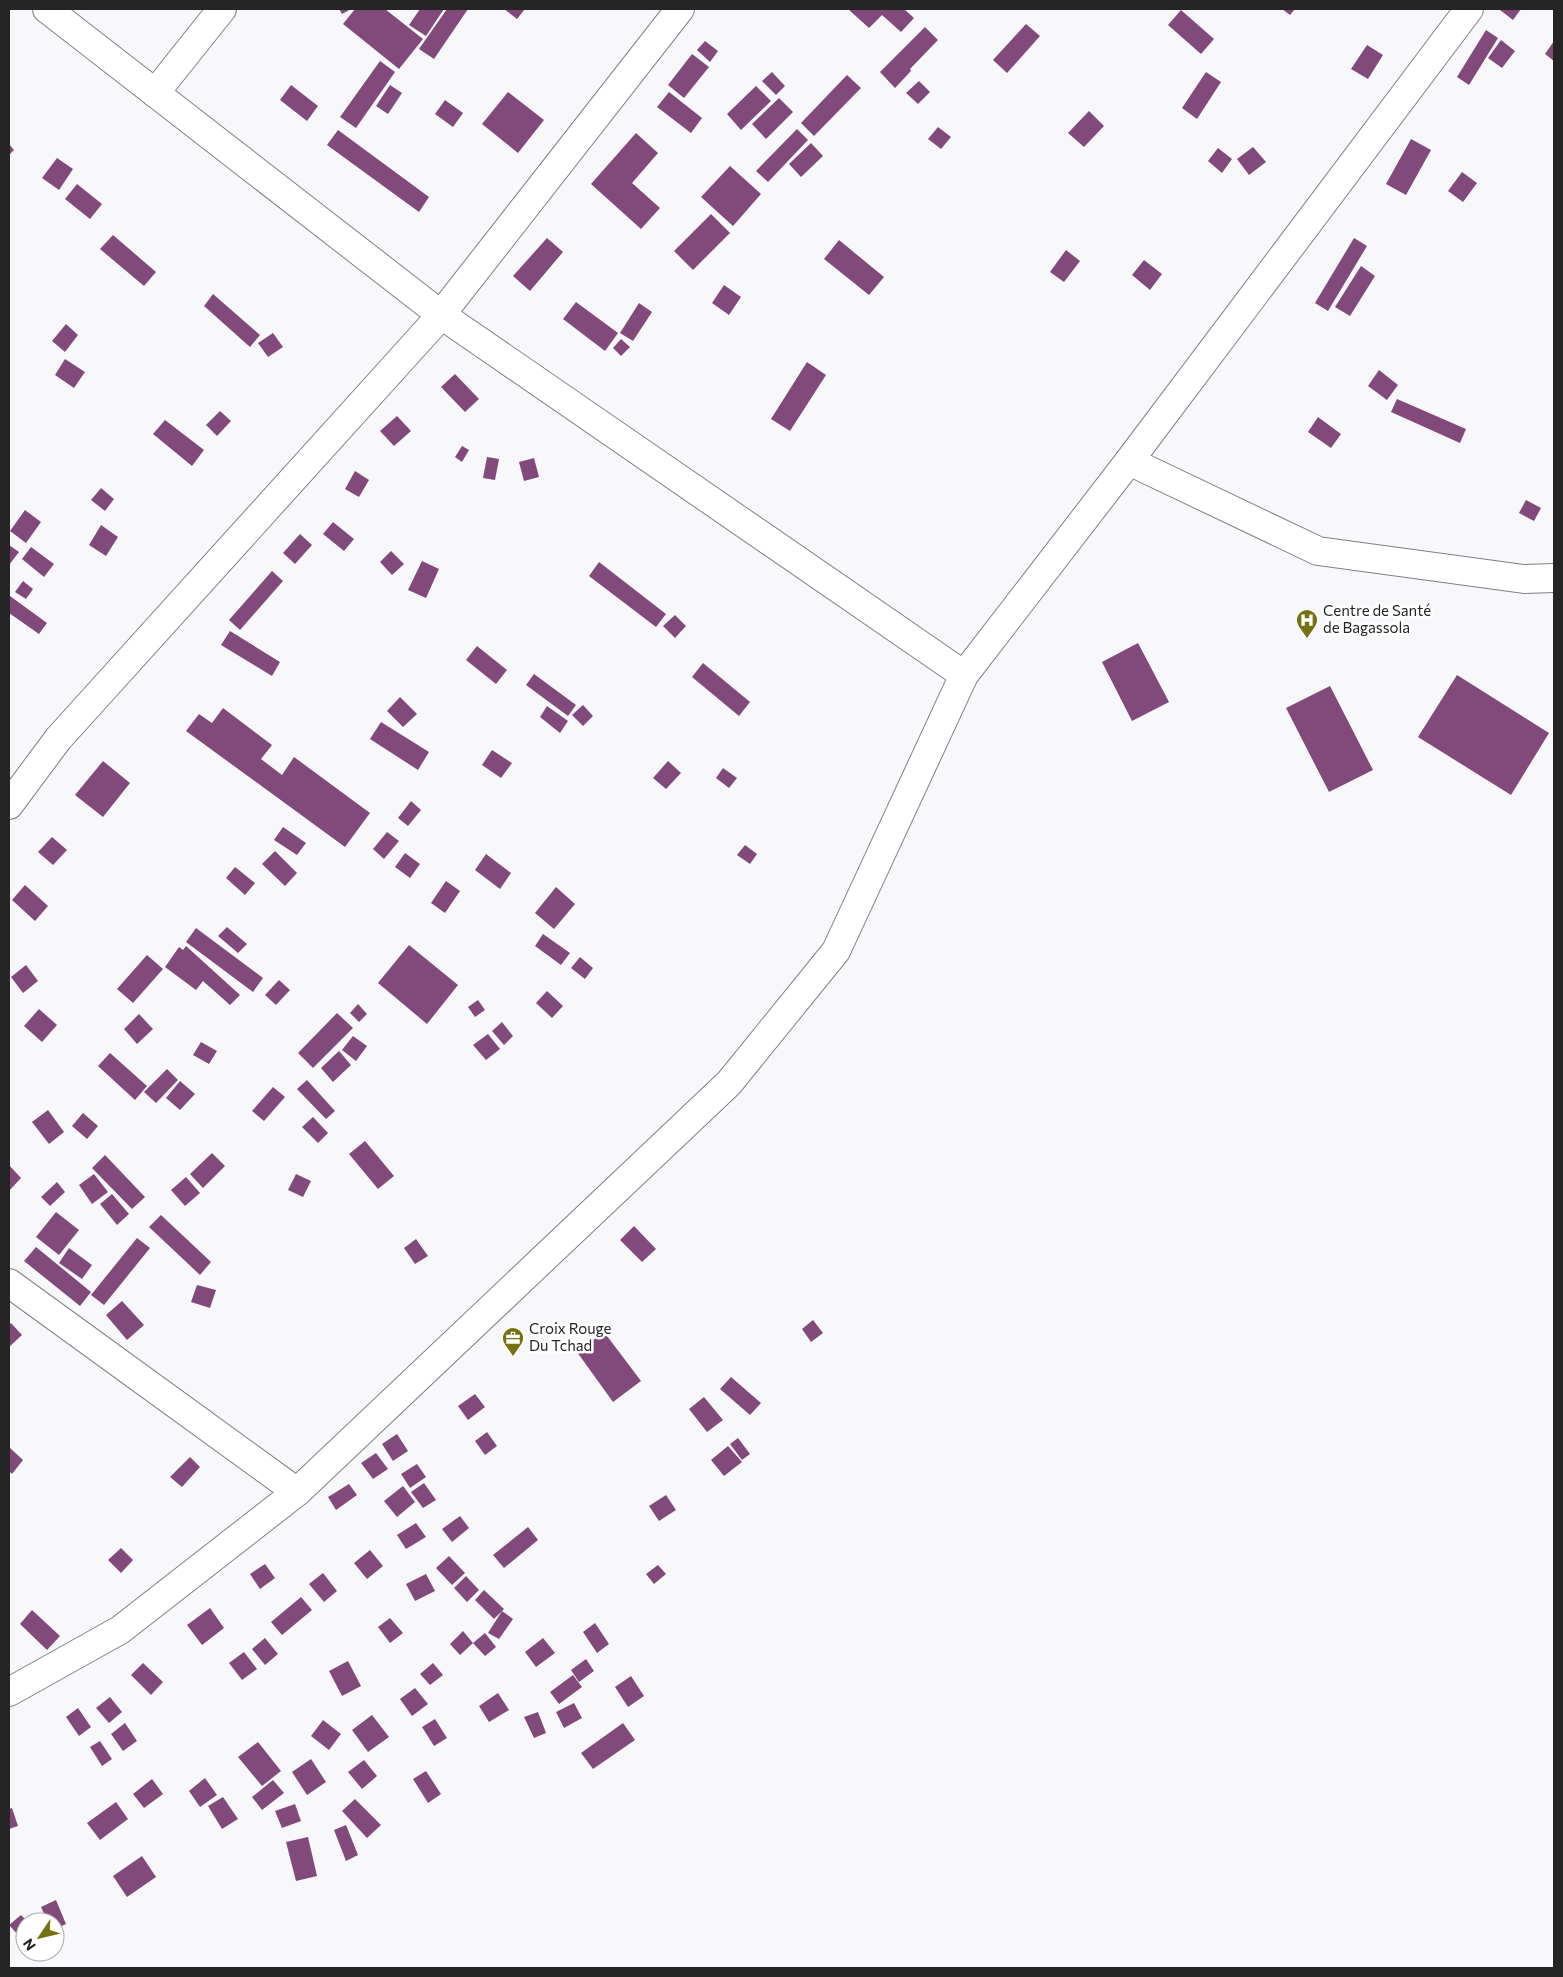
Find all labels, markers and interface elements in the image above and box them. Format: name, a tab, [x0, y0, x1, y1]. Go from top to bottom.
place label: Centre de Santé de Bagassola	[1323, 601, 1431, 636]
hospital icon: Centre de Santé de Bagassola	[1295, 608, 1319, 639]
place label: Croix Rouge Du Tchad	[529, 1319, 612, 1354]
office icon: Croix Rouge Du Tchad	[501, 1326, 525, 1357]
north arrow	[15, 1912, 65, 1962]
text: N	[19, 1936, 39, 1954]

